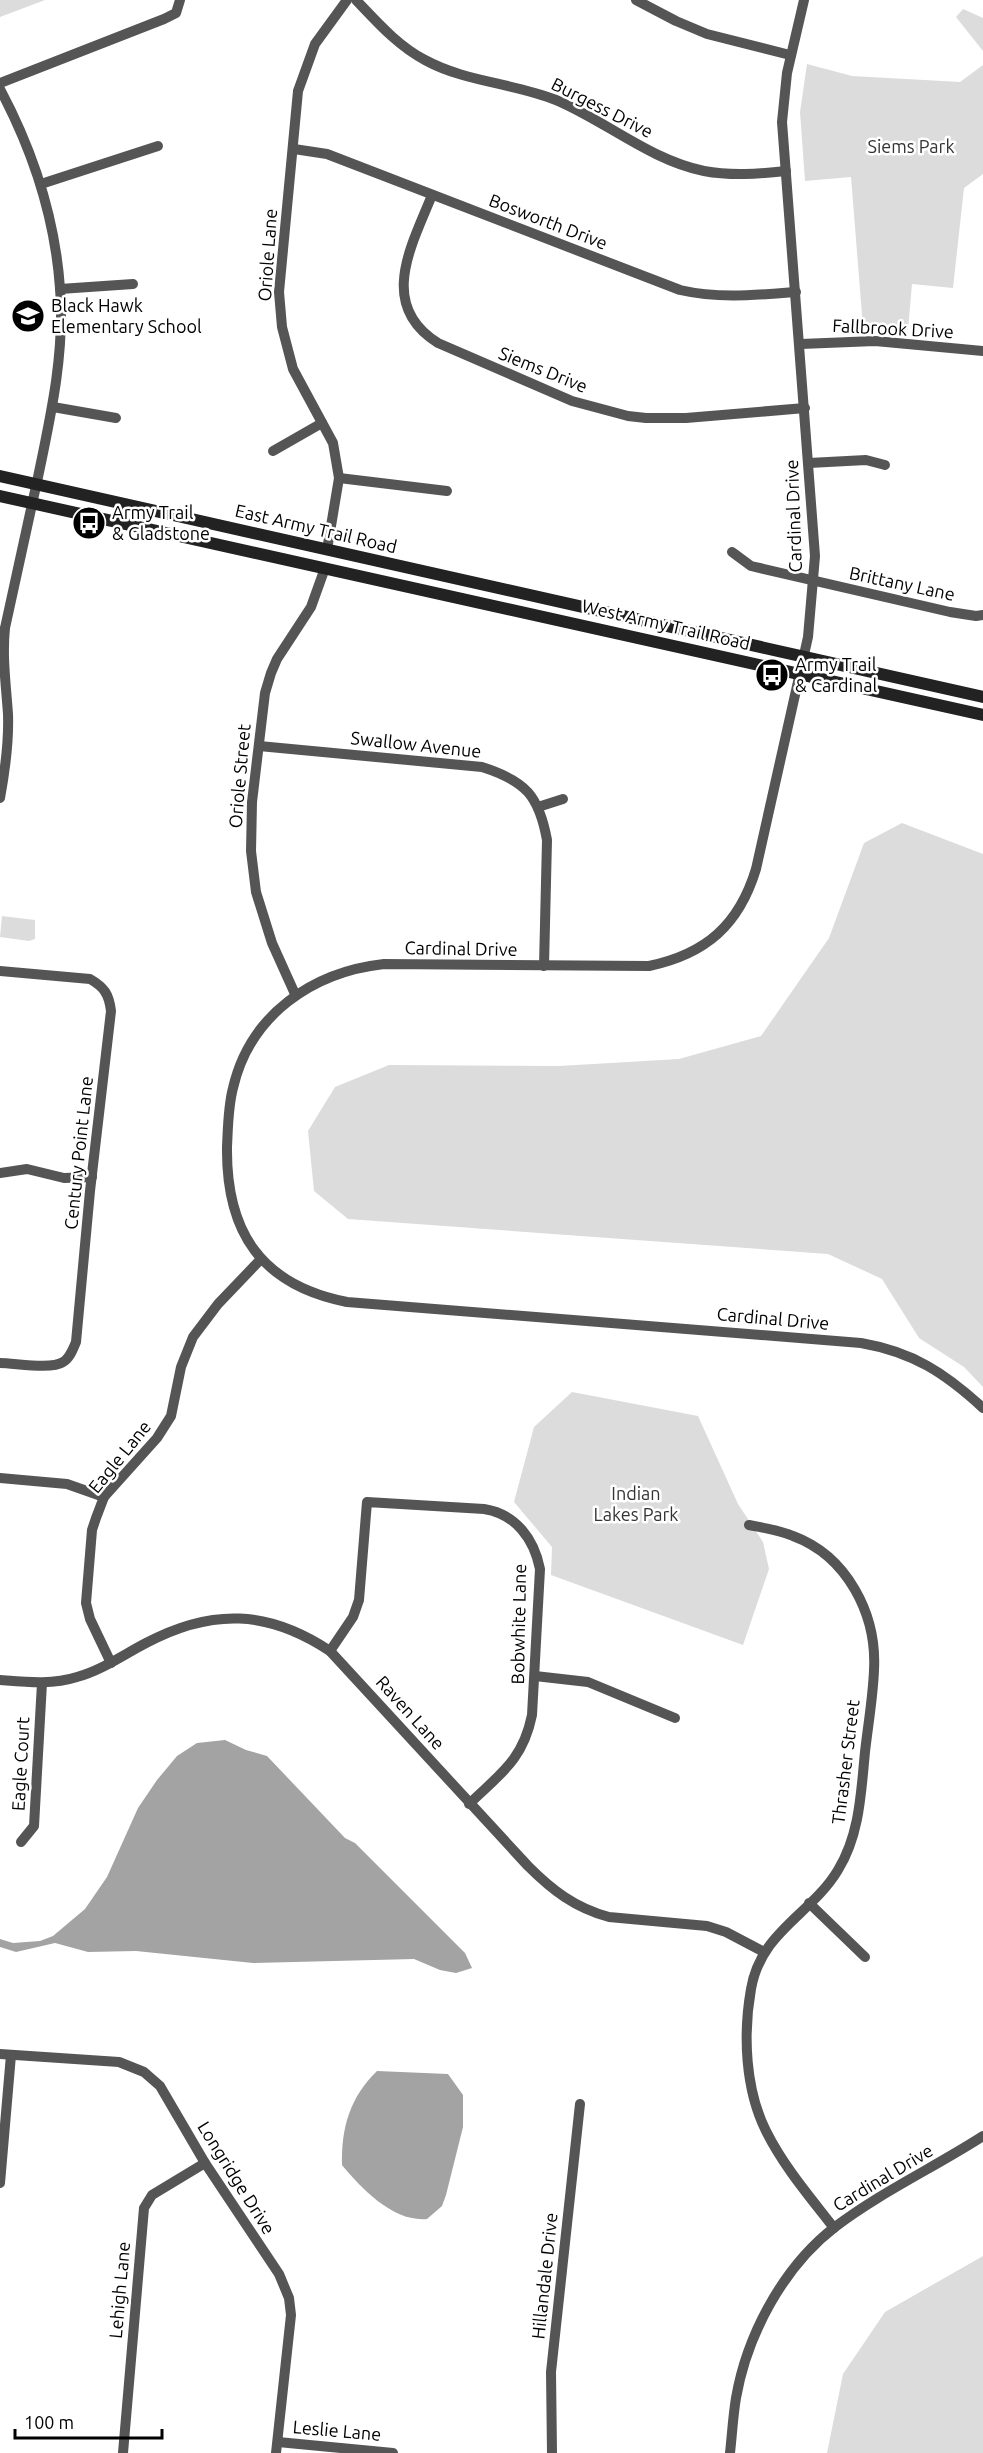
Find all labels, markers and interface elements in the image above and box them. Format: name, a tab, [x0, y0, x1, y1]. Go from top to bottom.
street label: Burgess Drive	[548, 73, 656, 141]
park label: Siems Park	[868, 136, 954, 156]
street label: Bosworth Drive	[486, 189, 610, 253]
street label: Oriole Lane	[254, 208, 280, 302]
place label: Black Hawk Elementary School	[51, 295, 202, 336]
school or university icon: Black Hawk Elementary School	[10, 298, 46, 334]
street label: Fallbrook Drive	[832, 315, 954, 341]
street label: Siems Drive	[496, 342, 591, 396]
street label: Cardinal Drive	[781, 459, 805, 573]
street label: East Army Trail Road	[233, 500, 399, 556]
place label: Army Trail & Gladstone	[112, 502, 210, 543]
bus stop icon: Army Trail & Gladstone	[71, 505, 107, 541]
street label: Brittany Lane	[848, 562, 957, 604]
street label: West Army Trail Road	[580, 595, 752, 653]
place label: Army Trail & Cardinal	[795, 654, 877, 695]
bus stop icon: Army Trail & Cardinal	[754, 657, 790, 693]
street label: Oriole Street	[224, 723, 254, 829]
street label: Swallow Avenue	[350, 727, 482, 761]
street label: Cardinal Drive	[404, 937, 518, 959]
street label: Century Point Lane	[60, 1075, 96, 1231]
street label: Cardinal Drive	[716, 1303, 830, 1333]
street label: Eagle Lane	[84, 1416, 154, 1497]
park label: Indian Lakes Park	[594, 1483, 678, 1524]
street label: Bobwhite Lane	[507, 1563, 529, 1685]
street label: Raven Lane	[372, 1671, 449, 1753]
street label: Thrasher Street	[827, 1698, 863, 1825]
street label: Eagle Court	[8, 1716, 32, 1812]
street label: Longridge Drive	[194, 2117, 280, 2237]
street label: Cardinal Drive	[829, 2139, 936, 2215]
street label: Hillandale Drive	[527, 2212, 561, 2340]
street label: Lehigh Lane	[105, 2241, 133, 2339]
scale bar	[15, 2402, 162, 2440]
text: 100 m	[24, 2412, 74, 2432]
street label: Leslie Lane	[292, 2416, 382, 2444]

